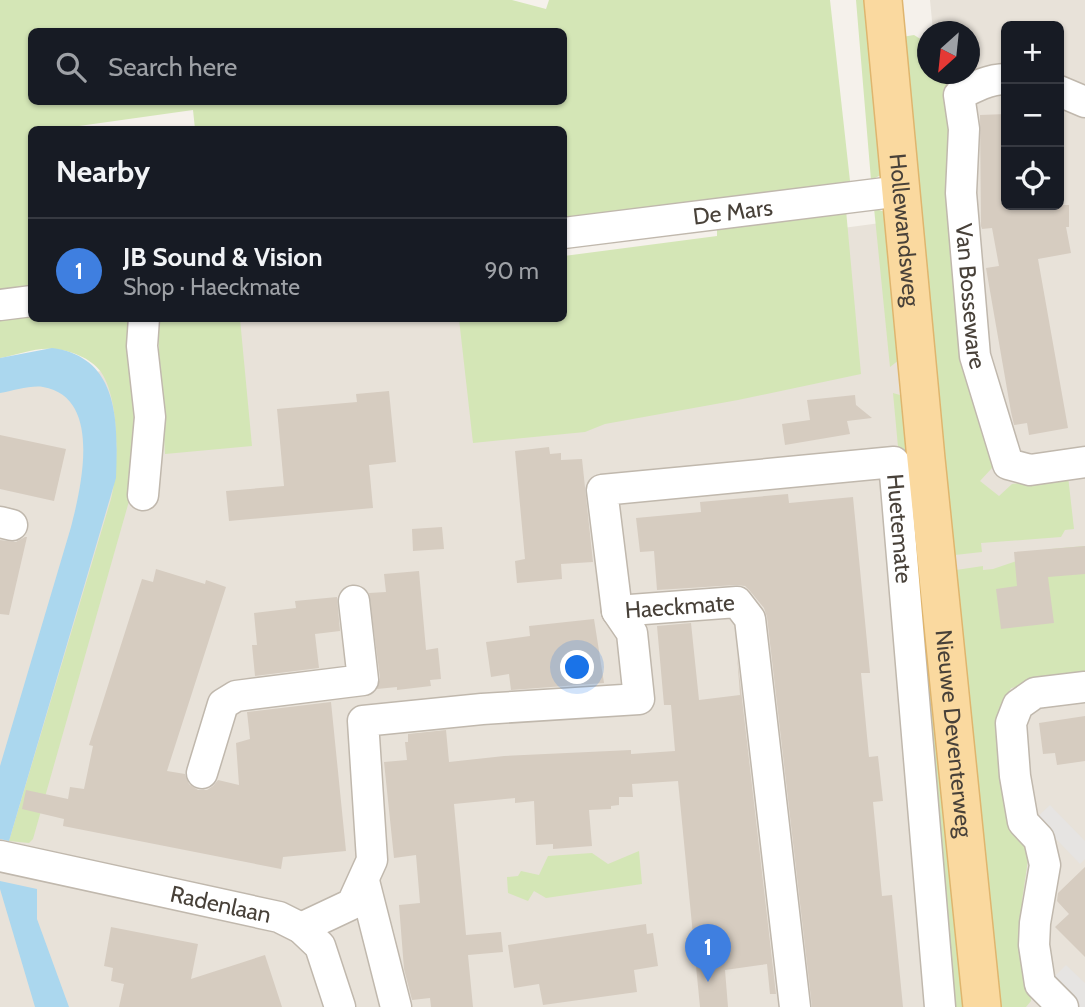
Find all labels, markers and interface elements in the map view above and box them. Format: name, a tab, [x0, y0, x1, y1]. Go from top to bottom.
north arrow	[917, 21, 980, 84]
map controls	[1001, 21, 1064, 210]
button: +	[1001, 21, 1064, 84]
search box	[28, 28, 567, 105]
icon: search	[52, 48, 90, 86]
text: Search here	[108, 51, 237, 83]
button: −	[1001, 84, 1064, 147]
button: locate	[1001, 147, 1064, 210]
street label: Hollewandsweg	[883, 152, 926, 308]
text: Nearby	[56, 153, 150, 190]
street label: De Mars	[691, 193, 774, 231]
street label: Van Bosseware	[950, 222, 992, 372]
text: JB Sound & Vision	[123, 241, 323, 273]
text: 1	[75, 257, 83, 285]
text: 90 m	[485, 257, 539, 285]
text: Shop · Haeckmate	[123, 273, 300, 301]
street label: Huetemate	[881, 473, 918, 585]
street label: Haeckmate	[624, 588, 736, 624]
street label: Nieuwe Deventerweg	[930, 628, 979, 839]
your location	[560, 650, 594, 684]
street label: Radenlaan	[168, 880, 274, 929]
pin: 1	[685, 924, 731, 982]

